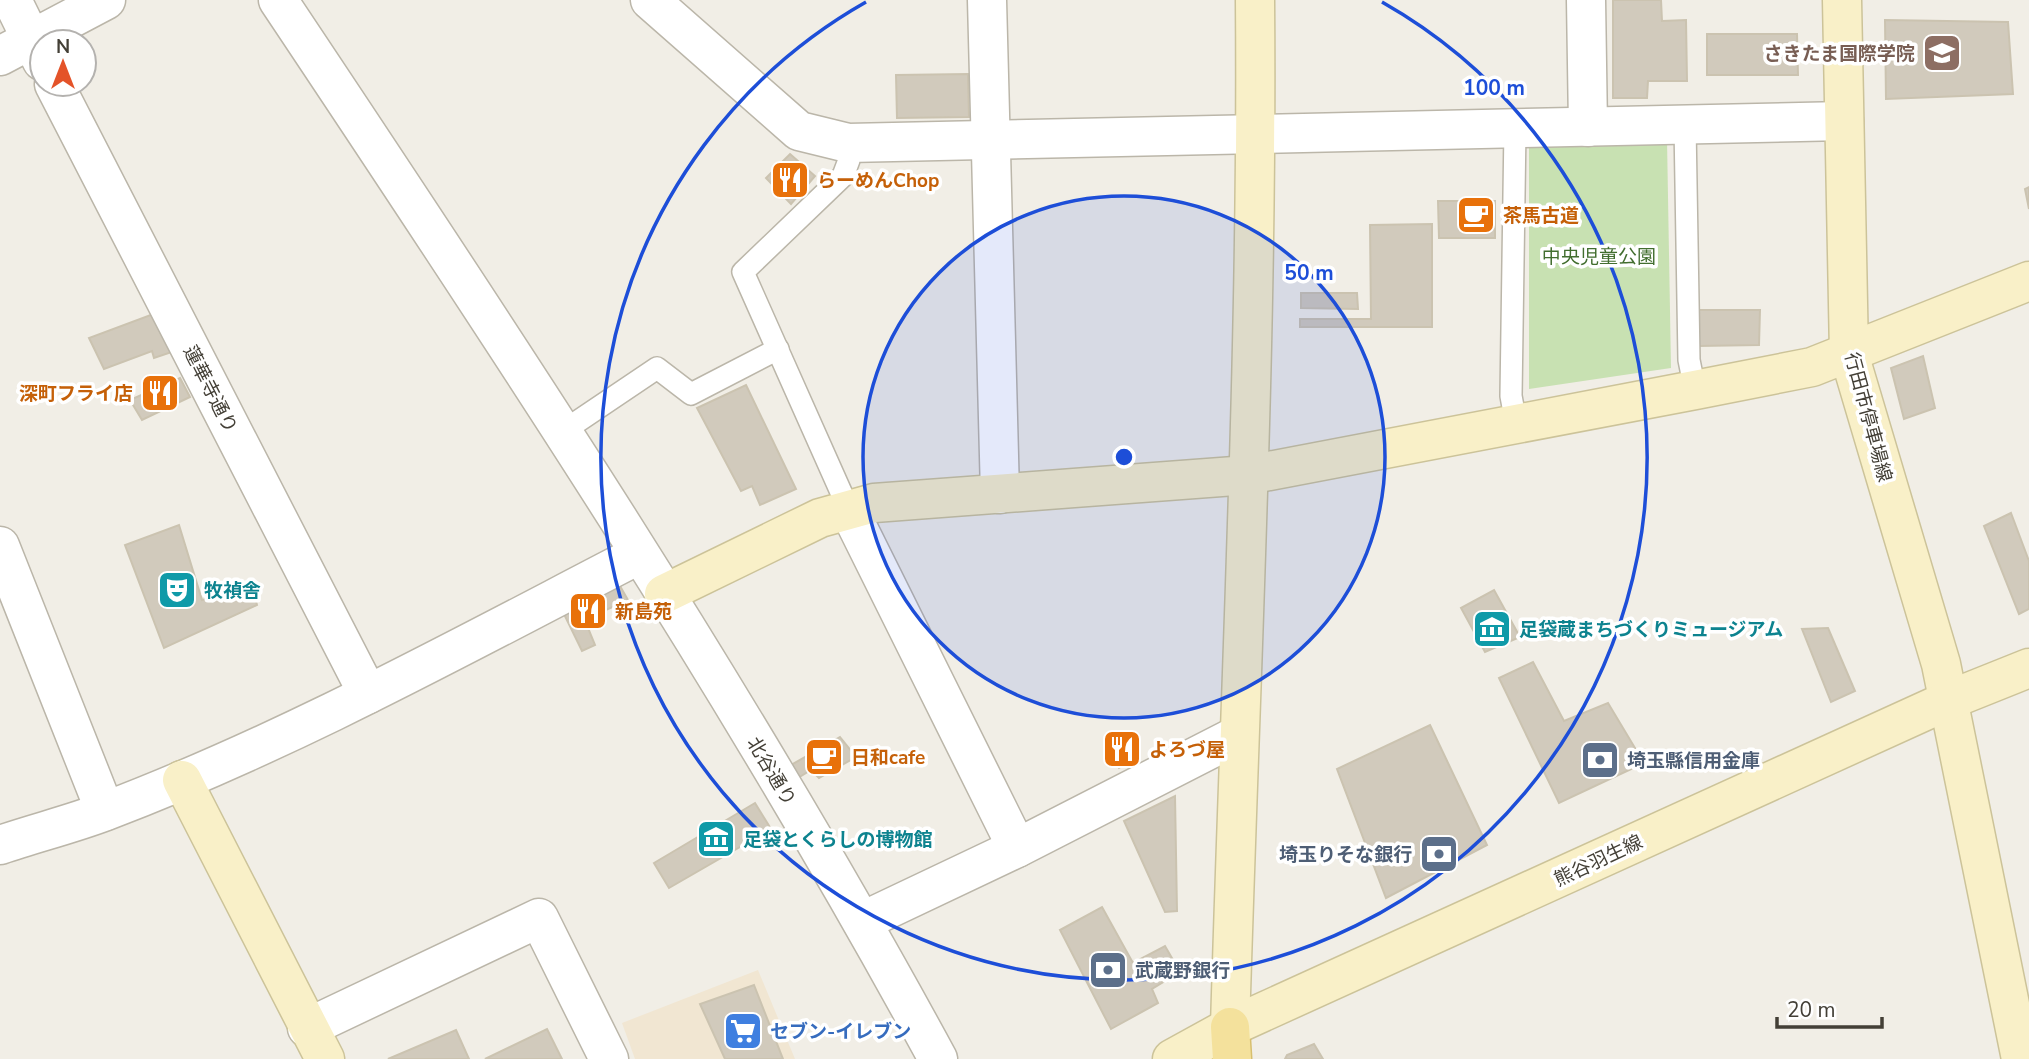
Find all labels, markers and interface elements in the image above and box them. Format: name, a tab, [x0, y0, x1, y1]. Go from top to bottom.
north arrow	[28, 28, 98, 98]
school or university icon: さきたま国際学院	[1921, 32, 1963, 74]
text: N	[56, 34, 70, 60]
place label: さきたま国際学院	[1764, 41, 1915, 67]
text: 100 m	[1463, 74, 1525, 102]
restaurant icon: らーめんChop	[769, 159, 811, 201]
place label: らーめんChop	[817, 168, 939, 194]
cafe icon: 茶馬古道	[1455, 194, 1497, 236]
place label: 茶馬古道	[1503, 203, 1579, 229]
park label: 中央児童公園	[1542, 244, 1656, 270]
text: 50 m	[1284, 259, 1334, 287]
street label: 蓮華寺通り	[177, 341, 243, 438]
street label: 行田市停車場線	[1838, 350, 1898, 485]
restaurant icon: 深町フライ店	[139, 372, 181, 414]
place label: 深町フライ店	[19, 381, 133, 407]
centre of rings	[1112, 445, 1136, 469]
theatre icon: 牧禎舎	[156, 569, 198, 611]
place label: 牧禎舎	[204, 578, 261, 604]
restaurant icon: 新島苑	[567, 590, 609, 632]
place label: 新島苑	[615, 599, 672, 625]
museum icon: 足袋蔵まちづくりミュージアム	[1471, 608, 1513, 650]
place label: 足袋蔵まちづくりミュージアム	[1519, 617, 1783, 643]
restaurant icon: よろづ屋	[1101, 728, 1143, 770]
street label: 北谷通り	[740, 732, 802, 811]
cafe icon: 日和cafe	[803, 736, 845, 778]
place label: よろづ屋	[1149, 737, 1225, 763]
bank icon: 埼玉縣信用金庫	[1579, 739, 1621, 781]
place label: 日和cafe	[851, 745, 925, 771]
place label: 埼玉縣信用金庫	[1627, 748, 1760, 774]
museum icon: 足袋とくらしの博物館	[695, 818, 737, 860]
place label: 足袋とくらしの博物館	[743, 827, 932, 853]
street label: 熊谷羽生線	[1550, 829, 1647, 893]
bank icon: 埼玉りそな銀行	[1418, 833, 1460, 875]
place label: 埼玉りそな銀行	[1279, 842, 1412, 868]
bank icon: 武蔵野銀行	[1087, 949, 1129, 991]
place label: 武蔵野銀行	[1135, 958, 1230, 984]
scale bar	[1777, 986, 1882, 1030]
text: 20 m	[1787, 996, 1836, 1024]
supermarket icon: セブン-イレブン	[722, 1010, 764, 1052]
place label: セブン-イレブン	[770, 1019, 911, 1045]

